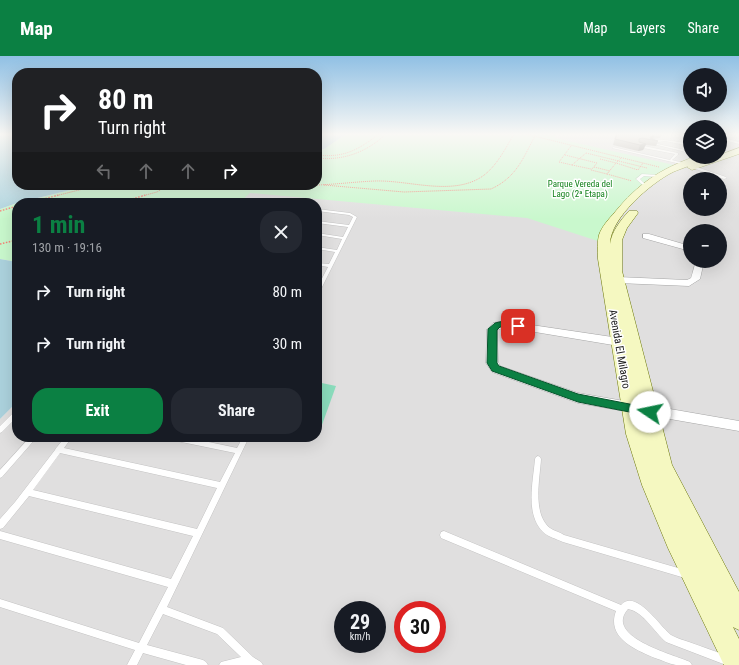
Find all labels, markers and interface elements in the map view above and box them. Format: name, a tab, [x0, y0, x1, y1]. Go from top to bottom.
text: Map	[20, 17, 53, 40]
text: Map	[583, 20, 607, 36]
text: Layers	[629, 20, 666, 36]
text: Share	[688, 20, 719, 36]
map controls	[683, 68, 727, 268]
button: sound	[683, 68, 727, 112]
text: 80 m	[98, 83, 154, 116]
icon: right	[32, 84, 84, 136]
text: Turn right	[98, 117, 166, 138]
button: layers	[683, 120, 727, 164]
icon: left	[93, 160, 115, 182]
icon: ahead	[135, 160, 157, 182]
icon: ahead	[177, 160, 199, 182]
icon: right	[219, 160, 241, 182]
button: +	[683, 172, 727, 216]
park label: Parque Vereda del Lago (2ª Etapa)	[548, 179, 612, 200]
text: 1 min	[32, 211, 85, 239]
button: close	[260, 211, 302, 253]
button: −	[683, 224, 727, 268]
text: 130 m · 19:16	[32, 240, 102, 255]
icon: right	[32, 281, 54, 303]
text: Turn right	[66, 283, 125, 301]
text: 80 m	[272, 283, 302, 301]
street label: Avenida El Milagro	[606, 308, 633, 390]
pin	[501, 309, 535, 343]
icon: arrive	[507, 315, 529, 337]
icon: right	[32, 333, 54, 355]
text: Turn right	[66, 335, 125, 353]
text: 30 m	[272, 335, 302, 353]
button: Exit	[32, 388, 163, 434]
button: Share	[171, 388, 302, 434]
position arrow	[629, 391, 671, 433]
speed limit sign: 30	[394, 601, 446, 653]
text: 29	[350, 610, 370, 634]
text: km/h	[350, 631, 370, 642]

